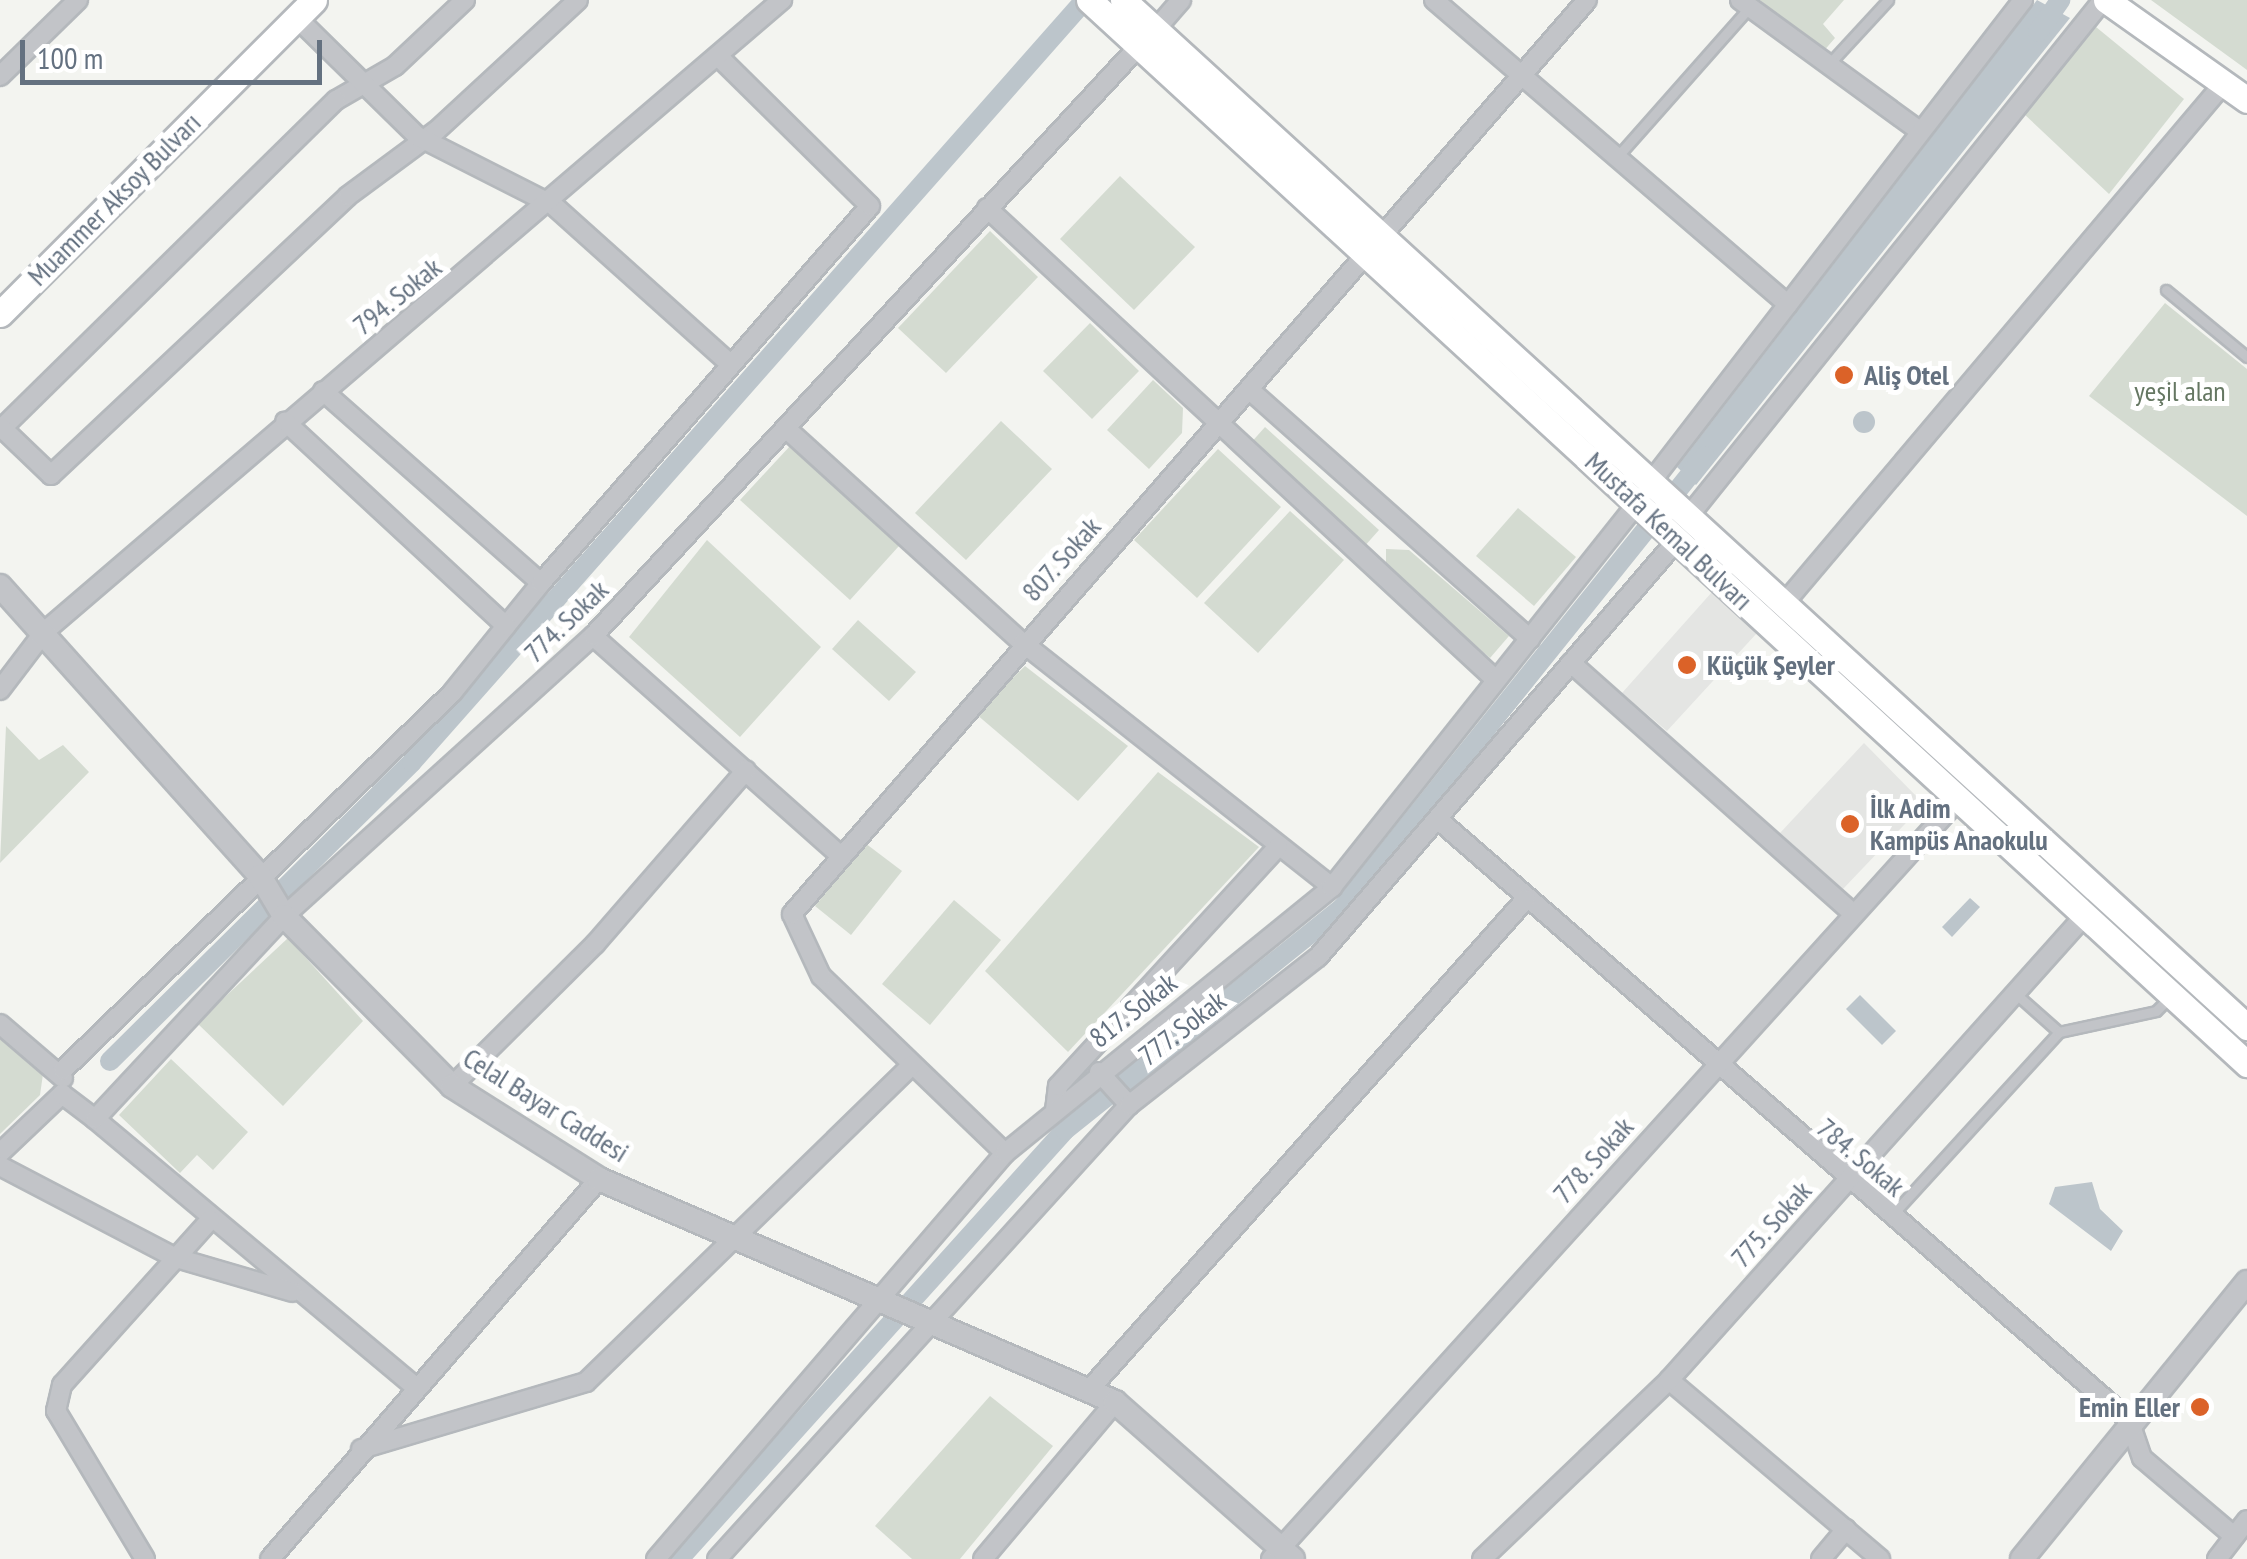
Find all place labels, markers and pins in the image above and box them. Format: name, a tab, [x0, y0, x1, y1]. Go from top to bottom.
place label: Aliş Otel	[1864, 358, 1949, 392]
marker: Aliş Otel	[1833, 364, 1855, 386]
place label: Küçük Şeyler	[1707, 648, 1836, 682]
marker: Küçük Şeyler	[1676, 654, 1698, 676]
place label: İlk Adim Kampüs Anaokulu	[1870, 791, 2049, 857]
marker: İlk Adim Kampüs Anaokulu	[1839, 813, 1861, 835]
place label: Emin Eller	[2079, 1390, 2180, 1424]
marker: Emin Eller	[2189, 1396, 2211, 1418]

